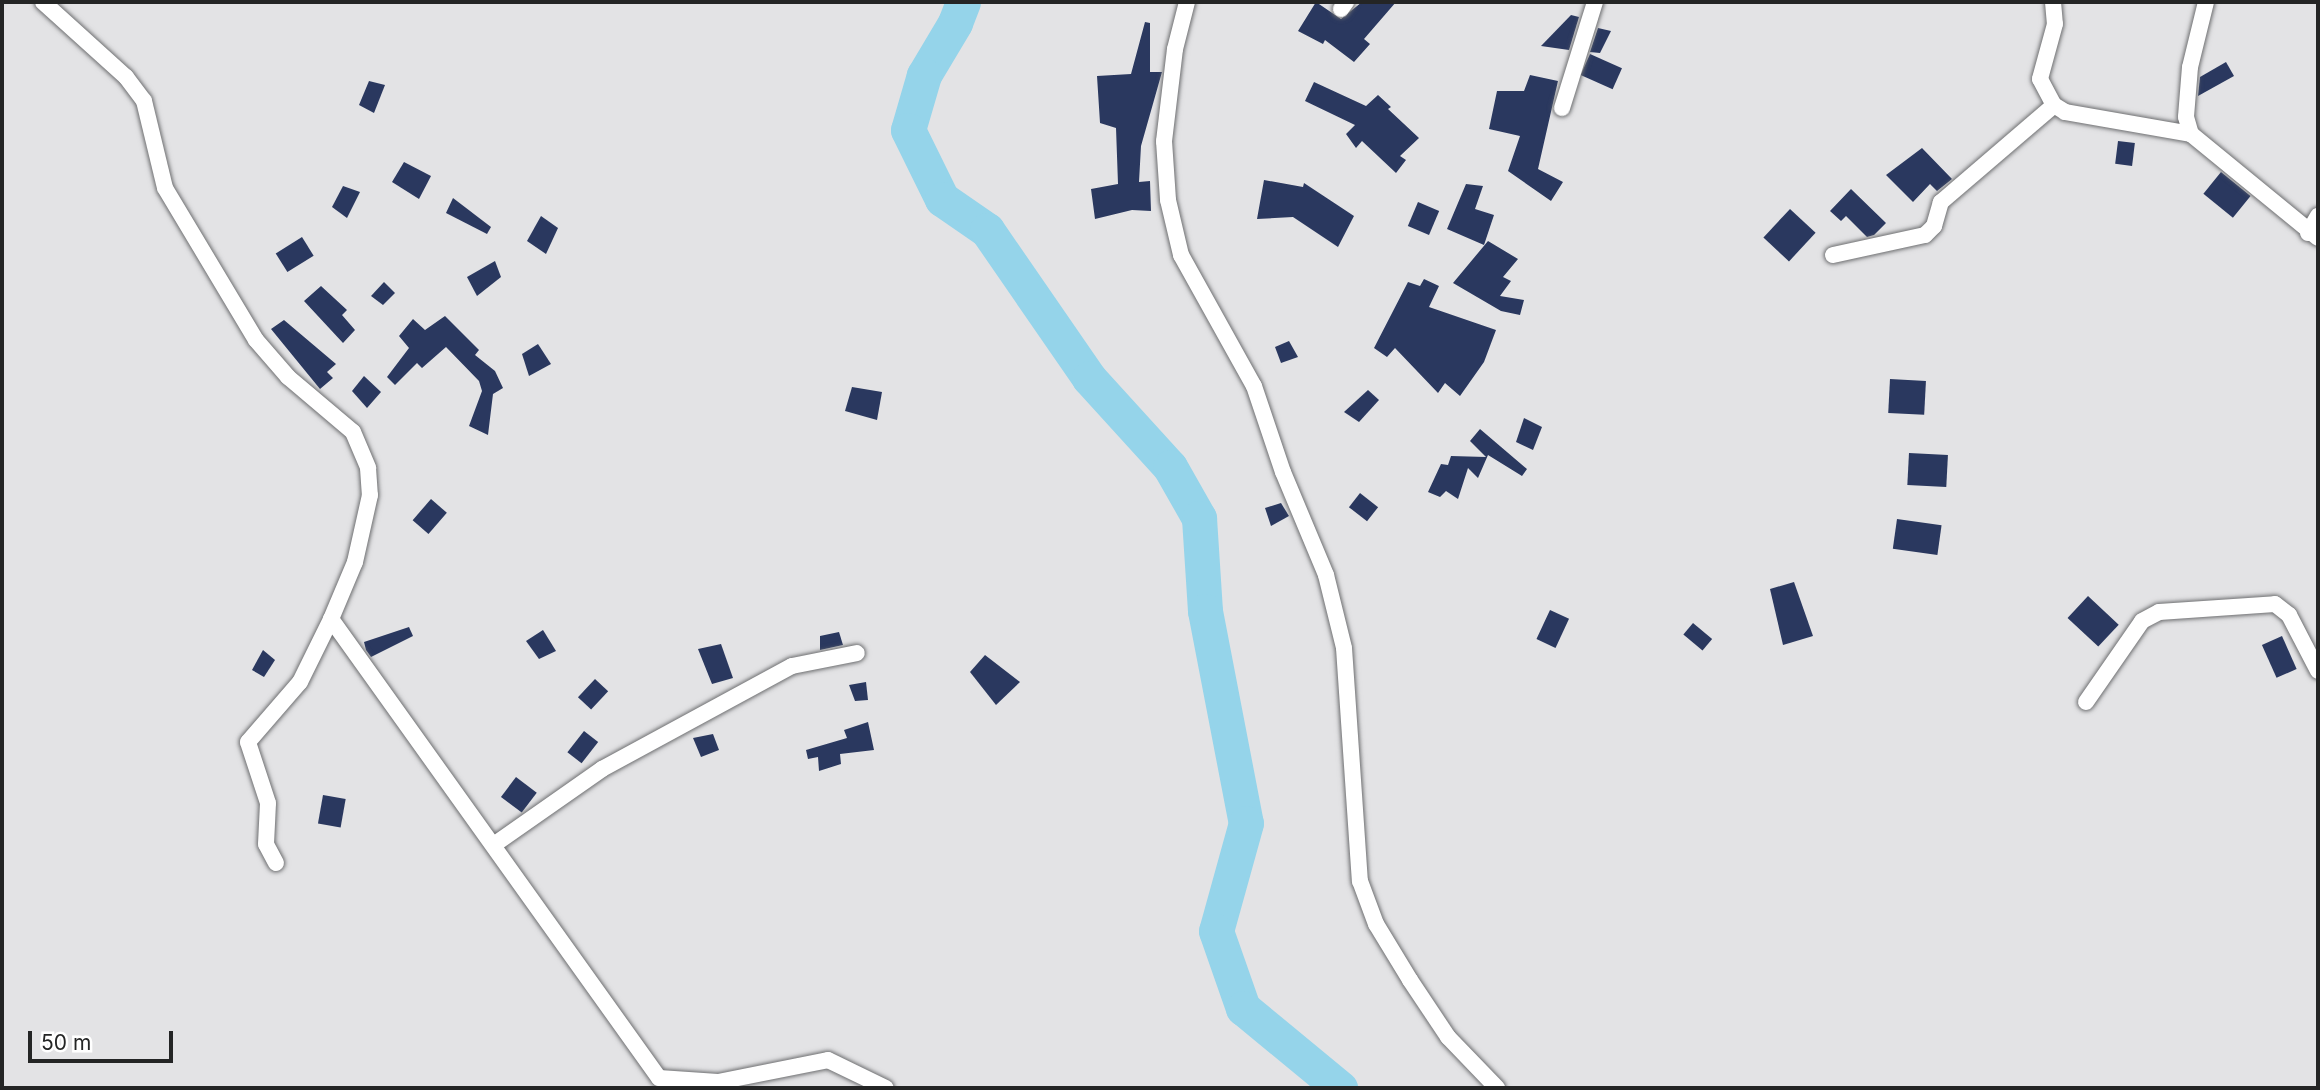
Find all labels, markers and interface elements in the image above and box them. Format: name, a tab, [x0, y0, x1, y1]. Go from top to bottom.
scale bar	[32, 1016, 177, 1060]
text: 50 m	[41, 1030, 91, 1055]

